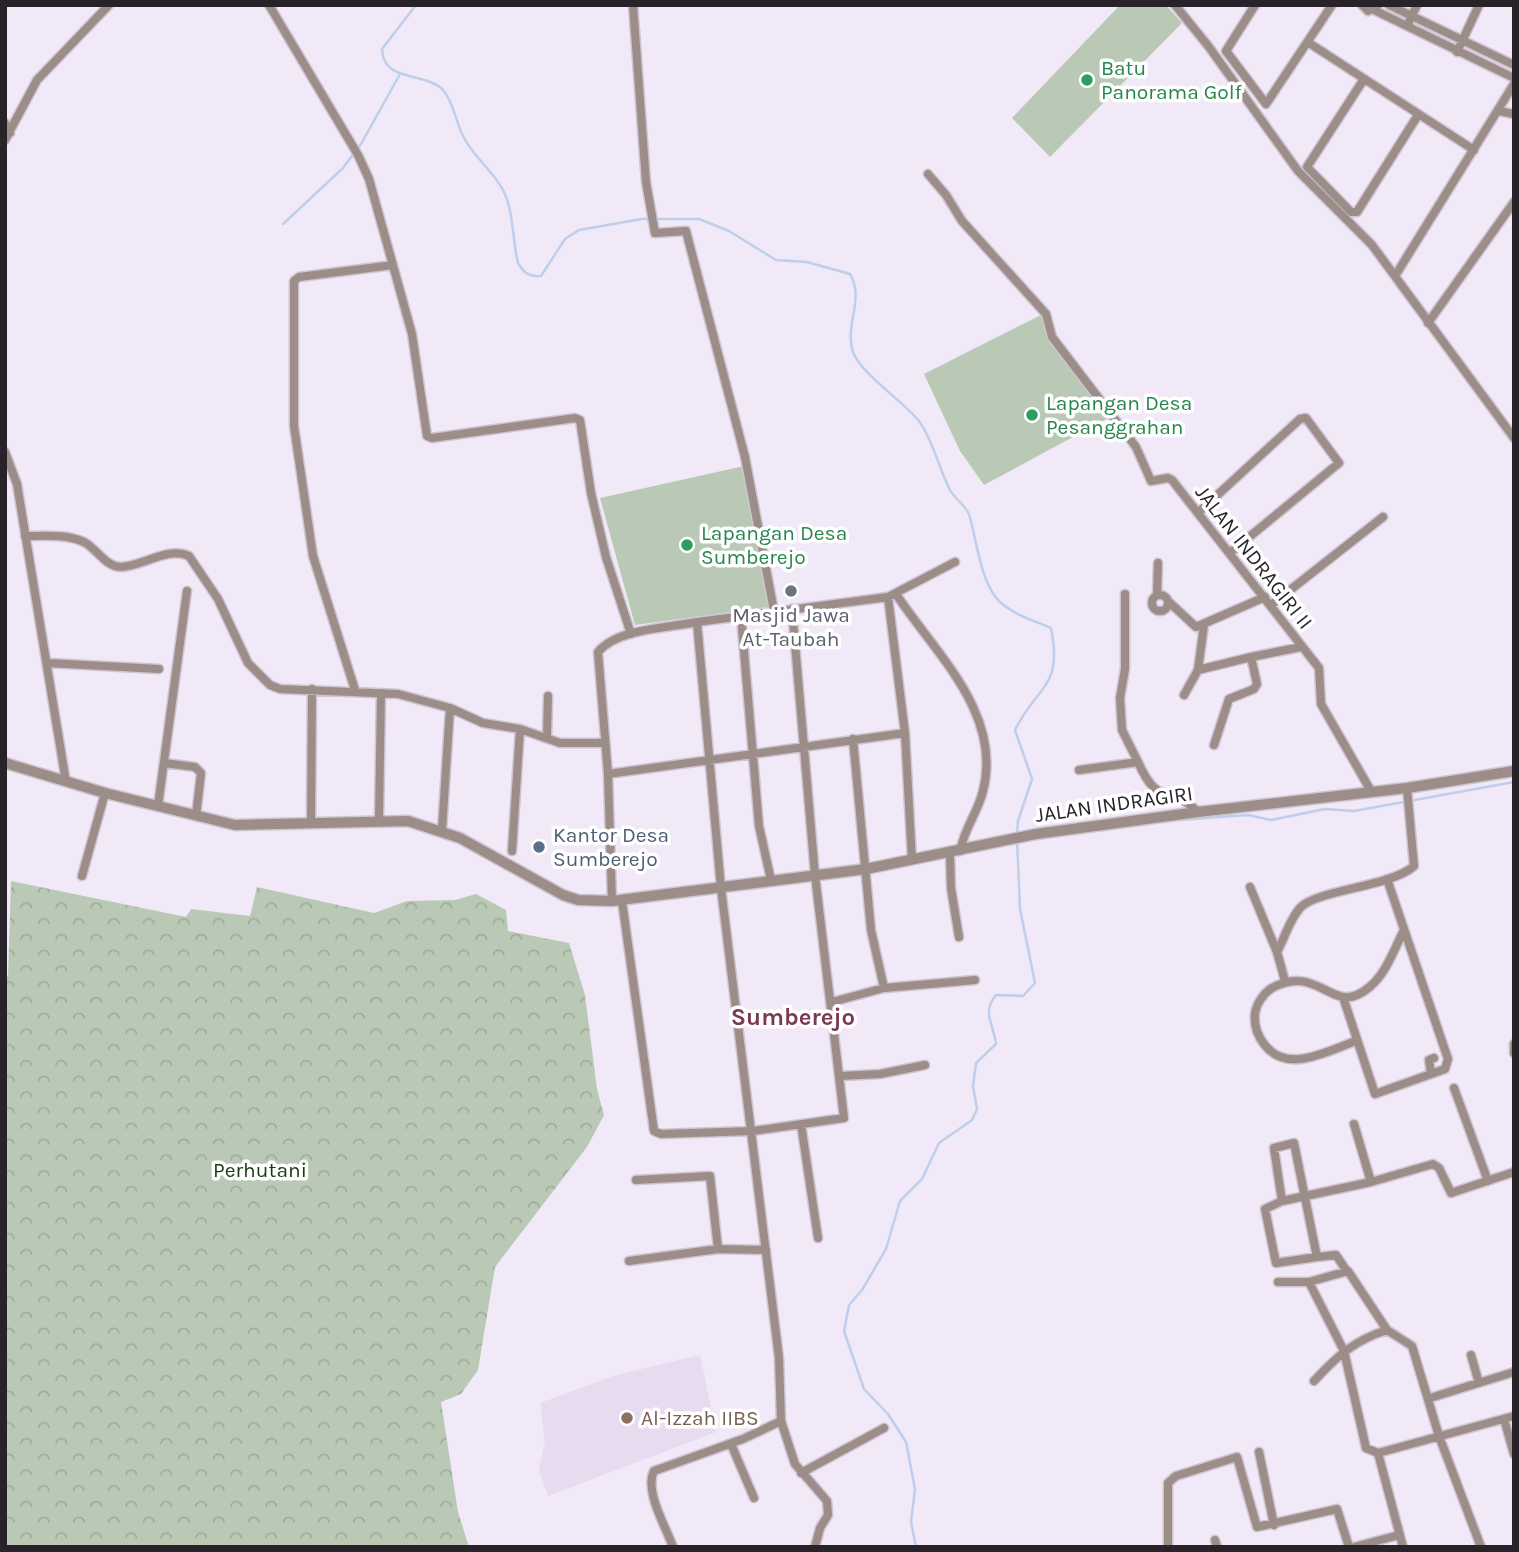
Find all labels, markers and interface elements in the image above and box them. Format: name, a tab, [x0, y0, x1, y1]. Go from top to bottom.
place label: Batu Panorama Golf	[1101, 56, 1243, 104]
marker: Batu Panorama Golf	[1079, 72, 1095, 88]
place label: Lapangan Desa Pesanggrahan	[1046, 391, 1192, 439]
marker: Lapangan Desa Pesanggrahan	[1024, 407, 1040, 423]
street label: JALAN INDRAGIRI II	[1190, 480, 1318, 634]
place label: Lapangan Desa Sumberejo	[701, 521, 847, 569]
marker: Lapangan Desa Sumberejo	[679, 537, 695, 553]
marker: Masjid Jawa At-Taubah	[783, 583, 799, 599]
place label: Masjid Jawa At-Taubah	[732, 603, 850, 651]
street label: JALAN INDRAGIRI	[1034, 781, 1194, 827]
place label: Kantor Desa Sumberejo	[553, 823, 669, 871]
marker: Kantor Desa Sumberejo	[531, 839, 547, 855]
district label: Sumberejo	[731, 1003, 855, 1031]
park label: Perhutani	[213, 1158, 307, 1182]
place label: Al-Izzah IIBS	[641, 1406, 759, 1430]
marker: Al-Izzah IIBS	[619, 1410, 635, 1426]

